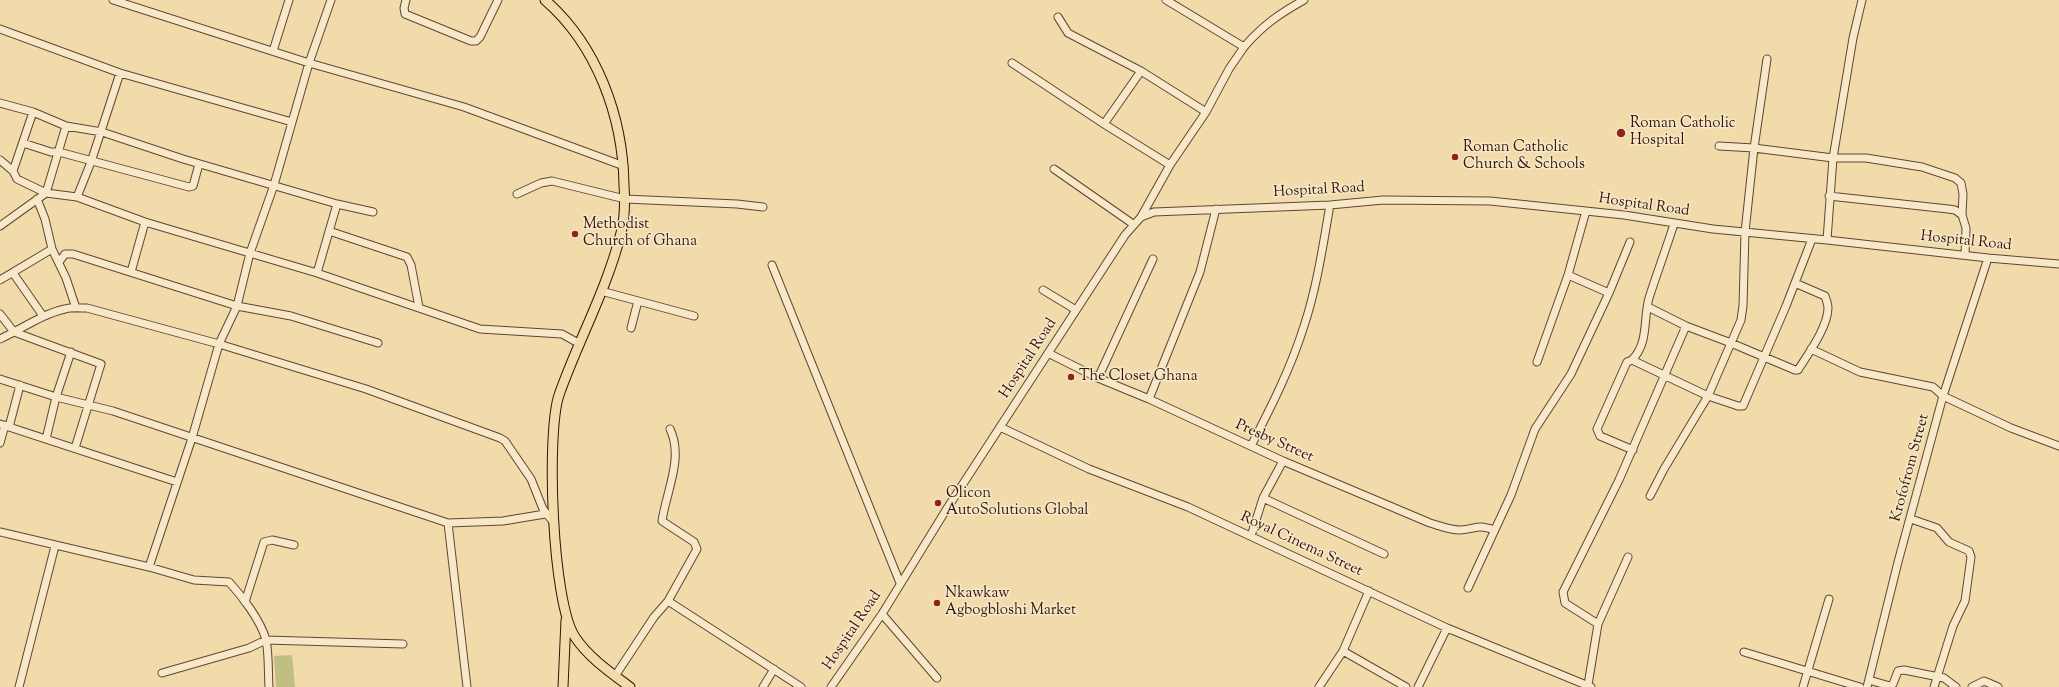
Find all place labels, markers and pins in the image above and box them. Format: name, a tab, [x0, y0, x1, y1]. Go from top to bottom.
place label: Roman Catholic Hospital	[1630, 115, 1736, 150]
marker: Roman Catholic Hospital	[1615, 127, 1627, 139]
place label: Roman Catholic Church & Schools	[1463, 139, 1585, 174]
marker: Roman Catholic Church & Schools	[1450, 152, 1460, 162]
place label: Methodist Church of Ghana	[583, 216, 697, 251]
marker: Methodist Church of Ghana	[570, 229, 580, 239]
place label: The Closet Ghana	[1079, 368, 1198, 386]
marker: The Closet Ghana	[1066, 372, 1076, 382]
place label: Olicon AutoSolutions Global	[946, 485, 1089, 520]
marker: Olicon AutoSolutions Global	[933, 498, 943, 508]
place label: Nkawkaw Agbogbloshi Market	[945, 585, 1076, 620]
marker: Nkawkaw Agbogbloshi Market	[932, 598, 942, 608]

